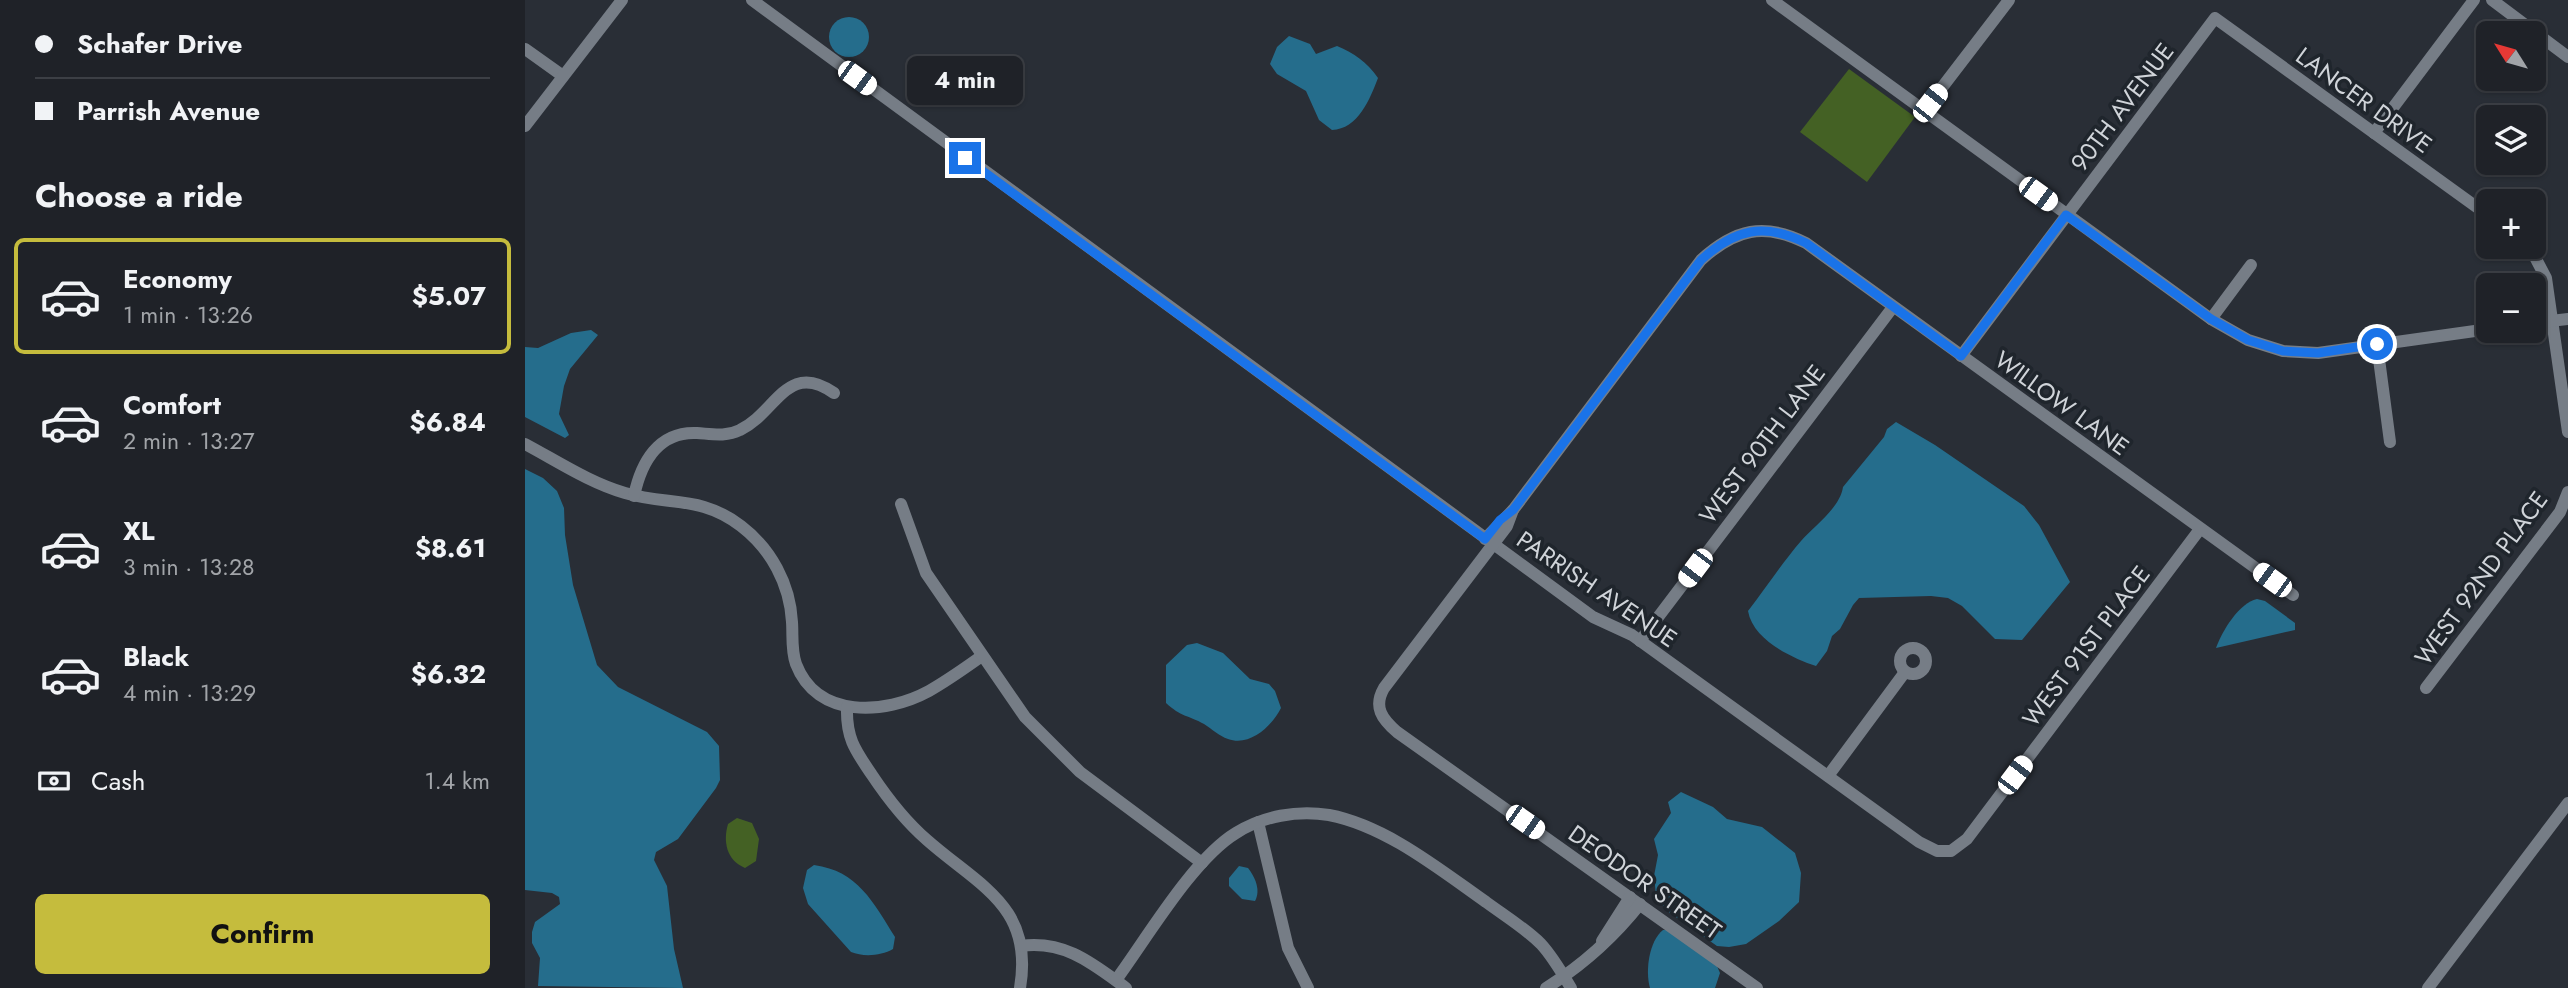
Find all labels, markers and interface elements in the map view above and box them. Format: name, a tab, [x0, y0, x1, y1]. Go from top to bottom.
north arrow	[2476, 21, 2546, 91]
map controls	[2476, 21, 2546, 343]
text: Schafer Drive	[77, 25, 242, 63]
street label: 90TH AVENUE	[2062, 35, 2182, 179]
street label: LANCER DRIVE	[2289, 39, 2439, 161]
car	[834, 57, 881, 99]
callout: 4 min	[907, 57, 1023, 106]
text: 4 min	[934, 63, 996, 97]
car	[1909, 80, 1952, 126]
text: Parrish Avenue	[77, 92, 260, 130]
button: layers	[2476, 105, 2546, 175]
route end	[949, 142, 981, 174]
text: Choose a ride	[35, 173, 243, 219]
car	[2015, 173, 2062, 215]
button: +	[2476, 189, 2546, 259]
text: Economy	[123, 260, 232, 298]
icon: car	[39, 265, 102, 328]
button: −	[2476, 273, 2546, 343]
text: $5.07	[412, 277, 486, 315]
text: 1 min · 13:26	[123, 298, 253, 332]
route start	[2361, 328, 2393, 360]
street label: WILLOW LANE	[1987, 342, 2137, 464]
street label: WEST 90TH LANE	[1690, 357, 1834, 531]
text: Comfort	[123, 386, 221, 424]
icon: car	[39, 391, 102, 454]
text: $6.84	[410, 403, 486, 441]
text: 2 min · 13:27	[123, 424, 255, 458]
street label: WEST 92ND PLACE	[2406, 484, 2556, 672]
text: XL	[123, 512, 155, 550]
icon: car	[39, 517, 102, 580]
street label: PARRISH AVENUE	[1510, 522, 1684, 656]
text: $8.61	[415, 529, 486, 567]
car	[1674, 545, 1717, 591]
text: 3 min · 13:28	[123, 550, 255, 584]
street label: WEST 91ST PLACE	[2014, 558, 2158, 734]
car	[2249, 559, 2296, 601]
text: Black	[123, 638, 189, 676]
icon: car	[39, 643, 102, 706]
text: $6.32	[411, 655, 486, 693]
text: 4 min · 13:29	[123, 676, 256, 710]
car	[1994, 752, 2037, 798]
icon: cash	[35, 762, 73, 800]
text: Cash	[91, 762, 145, 800]
text: 1.4 km	[424, 764, 490, 798]
car	[1502, 801, 1549, 843]
street label: DEODOR STREET	[1561, 816, 1729, 948]
button: Confirm	[35, 894, 490, 974]

